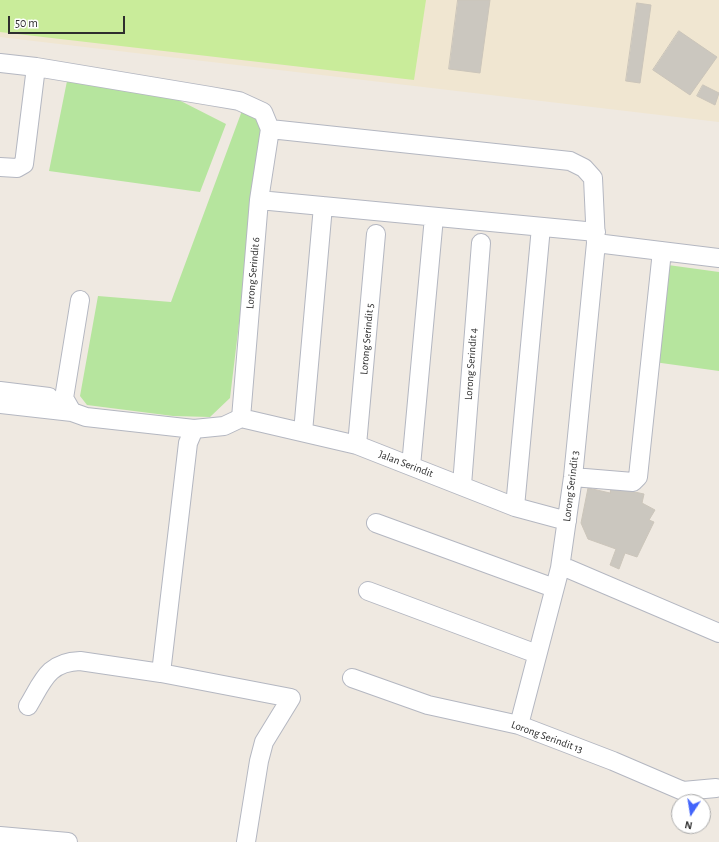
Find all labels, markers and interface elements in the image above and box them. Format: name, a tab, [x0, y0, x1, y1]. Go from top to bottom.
scale bar	[10, 8, 127, 34]
text: 50 m	[15, 17, 38, 29]
street label: Lorong Serindit 6	[243, 236, 263, 310]
street label: Lorong Serindit 5	[357, 303, 377, 375]
street label: Lorong Serindit 4	[462, 327, 480, 401]
street label: Jalan Serindit	[377, 448, 435, 480]
street label: Lorong Serindit 3	[560, 450, 582, 522]
street label: Lorong Serindit 13	[509, 718, 585, 756]
north arrow	[671, 794, 711, 834]
text: N	[684, 819, 693, 831]

